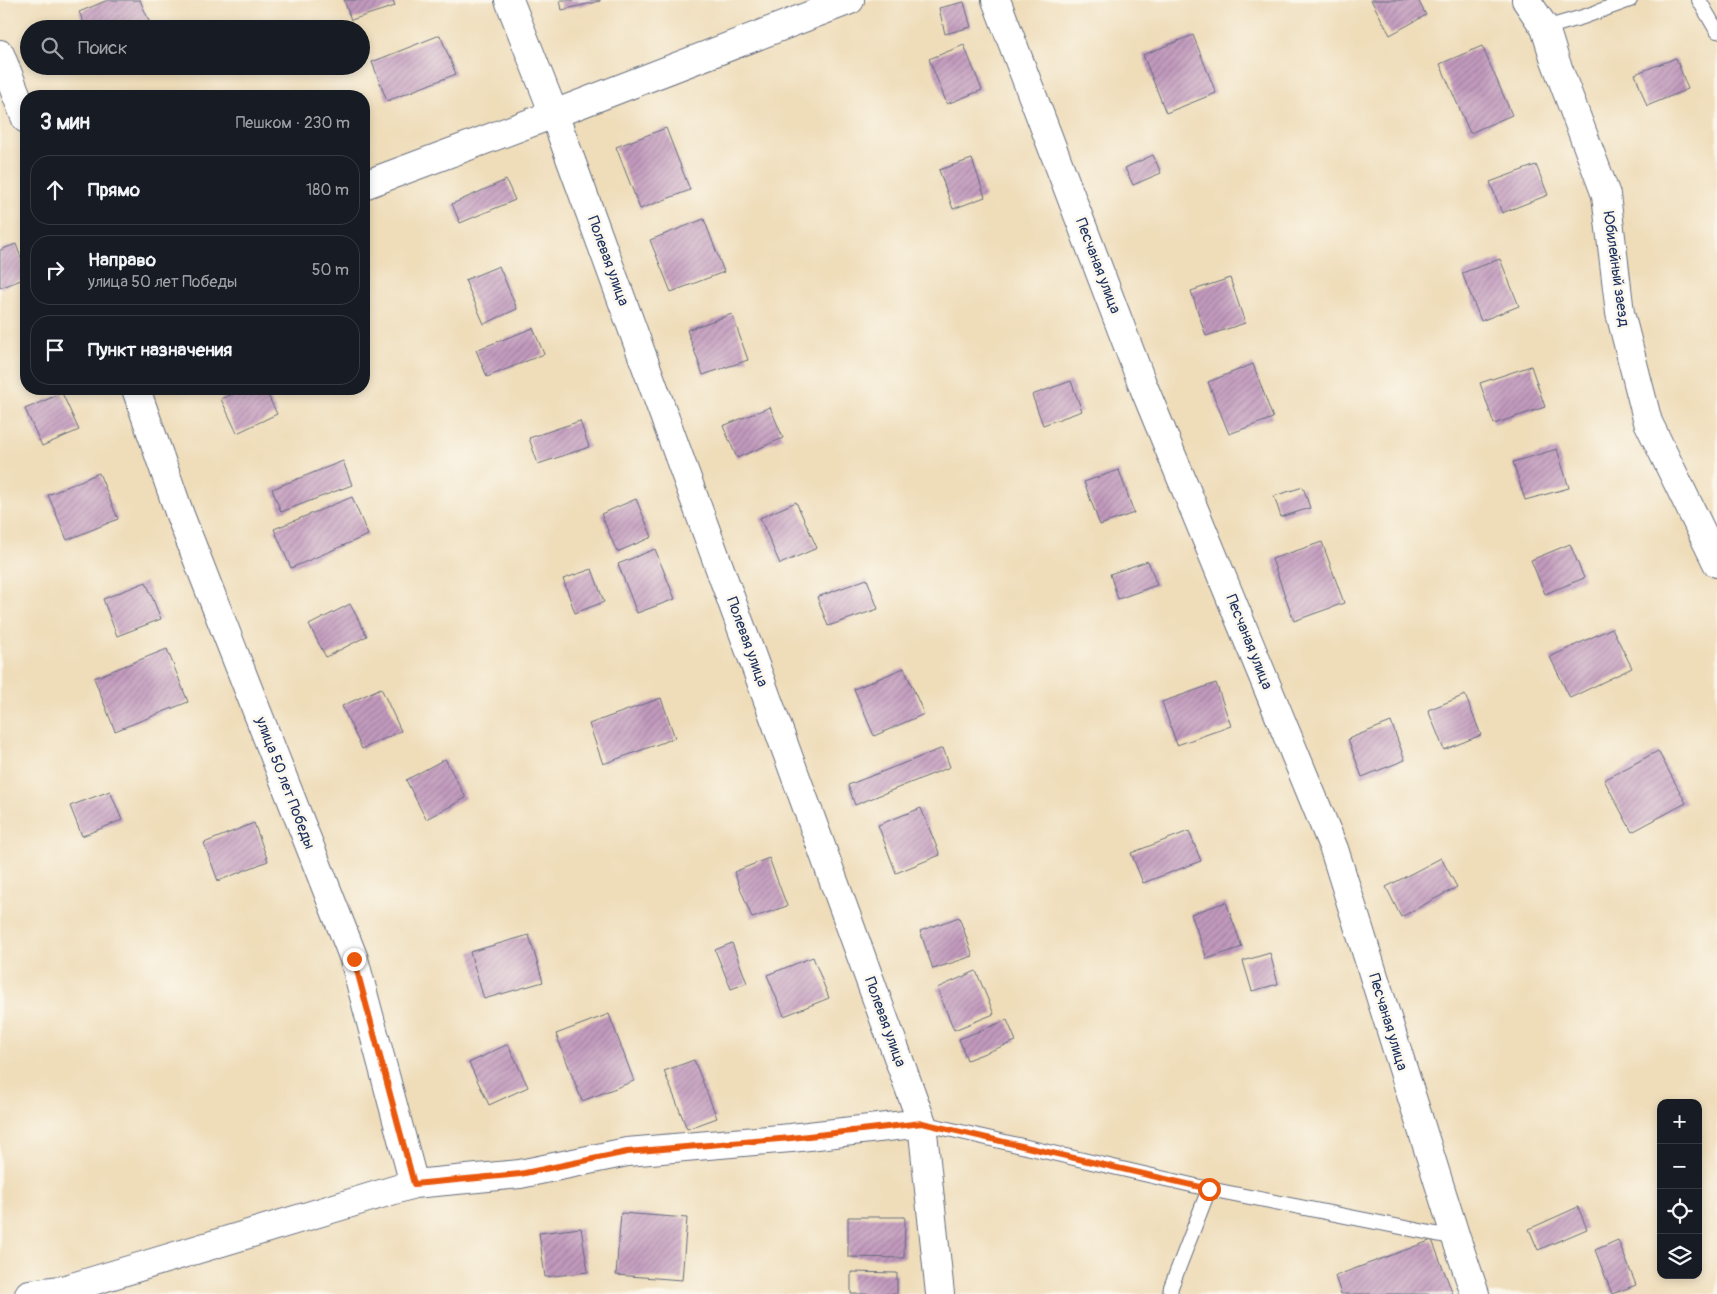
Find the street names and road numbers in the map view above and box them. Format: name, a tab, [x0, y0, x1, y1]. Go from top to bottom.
street label: Юбилейный заезд	[1599, 210, 1633, 328]
street label: Полевая улица	[583, 213, 633, 309]
street label: Песчаная улица	[1071, 216, 1125, 316]
street label: Песчаная улица	[1221, 592, 1277, 692]
street label: Полевая улица	[722, 594, 772, 690]
street label: улица 50 лет Победы	[251, 713, 319, 852]
street label: Песчаная улица	[1364, 971, 1412, 1073]
street label: Полевая улица	[860, 974, 910, 1070]

